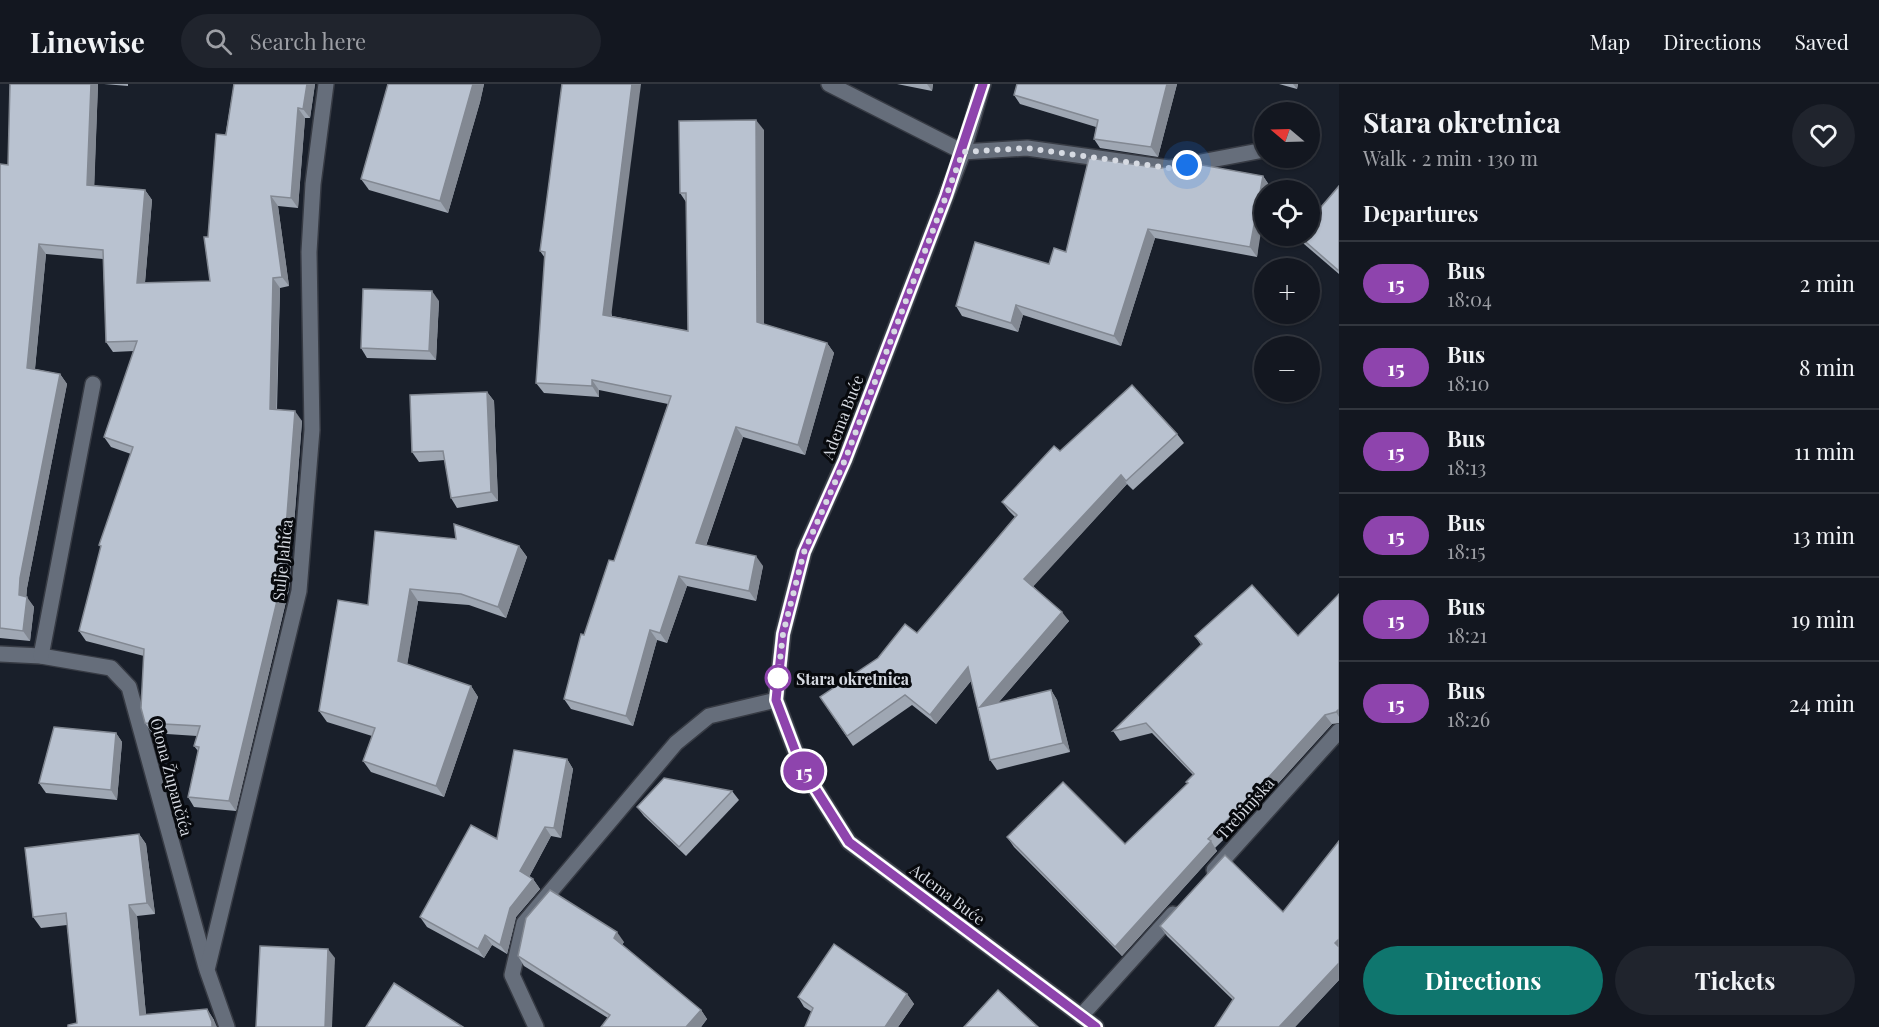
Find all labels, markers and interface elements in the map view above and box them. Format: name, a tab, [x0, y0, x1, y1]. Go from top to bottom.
search box	[181, 14, 601, 68]
text: Linewise	[30, 23, 145, 60]
icon: search	[202, 25, 235, 58]
text: Search here	[250, 26, 366, 56]
text: Map	[1589, 27, 1630, 55]
text: Directions	[1663, 27, 1761, 55]
text: Saved	[1794, 27, 1849, 55]
north arrow	[1254, 102, 1320, 168]
map controls	[1254, 102, 1320, 402]
text: Stara okretnica	[1363, 103, 1561, 140]
button: heart	[1792, 104, 1855, 167]
text: Walk · 2 min · 130 m	[1363, 144, 1538, 171]
your location	[1172, 150, 1202, 180]
button: locate	[1254, 180, 1320, 246]
text: Departures	[1363, 198, 1478, 228]
text: Bus	[1447, 255, 1485, 285]
button: +	[1254, 258, 1320, 324]
text: 2 min	[1800, 268, 1855, 298]
text: 15	[1387, 269, 1405, 297]
text: 18:04	[1447, 285, 1492, 312]
button: −	[1254, 336, 1320, 402]
text: Bus	[1447, 339, 1485, 369]
text: 8 min	[1799, 352, 1855, 382]
text: 15	[1387, 353, 1405, 381]
text: 18:10	[1447, 369, 1490, 396]
street label: Adema Buće	[816, 372, 868, 463]
text: Bus	[1447, 423, 1485, 453]
text: 11 min	[1794, 436, 1855, 466]
text: 15	[1387, 437, 1405, 465]
text: 18:13	[1447, 453, 1486, 480]
text: Bus	[1447, 507, 1485, 537]
street label: Sulje Jahića	[267, 518, 297, 602]
text: 13 min	[1793, 520, 1855, 550]
text: 15	[1387, 521, 1405, 549]
text: 18:15	[1447, 537, 1486, 564]
text: Bus	[1447, 591, 1485, 621]
text: 19 min	[1791, 604, 1855, 634]
text: 15	[1387, 605, 1405, 633]
text: 18:21	[1447, 621, 1487, 648]
marker: Stara okretnica	[765, 665, 791, 691]
place label: Stara okretnica	[796, 668, 910, 689]
text: Bus	[1447, 675, 1485, 705]
text: 24 min	[1789, 688, 1855, 718]
text: 15	[1387, 689, 1405, 717]
text: 18:26	[1447, 705, 1490, 732]
street label: Otona Župančića	[146, 716, 198, 838]
line badge: 15	[777, 752, 831, 790]
text: 15	[795, 757, 813, 785]
street label: Trebinjska	[1212, 773, 1278, 843]
street label: Adema Buće	[906, 858, 990, 929]
button: Directions	[1363, 946, 1603, 1015]
button: Tickets	[1615, 946, 1855, 1015]

